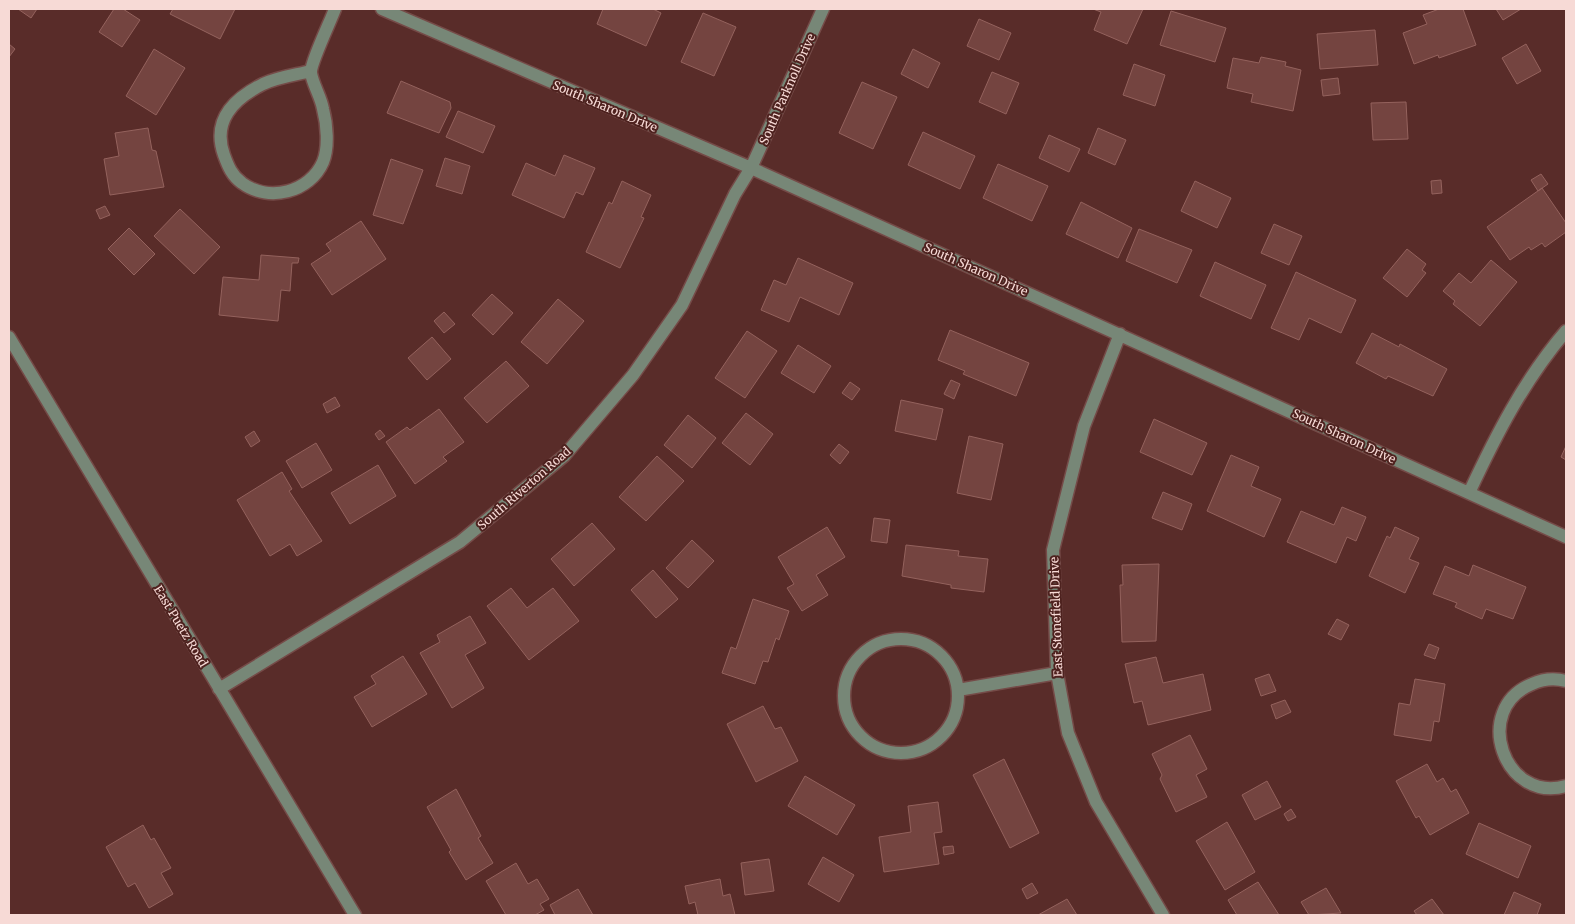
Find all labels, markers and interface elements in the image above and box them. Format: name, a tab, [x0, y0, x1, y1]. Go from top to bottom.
street label: South Parknoll Drive	[756, 31, 818, 147]
street label: South Sharon Drive	[550, 77, 660, 135]
street label: South Sharon Drive	[922, 239, 1030, 299]
street label: South Sharon Drive	[1290, 405, 1398, 467]
street label: South Riverton Road	[474, 443, 574, 533]
street label: East Stonefield Drive	[1046, 557, 1066, 677]
street label: East Puetz Road	[151, 582, 211, 670]

